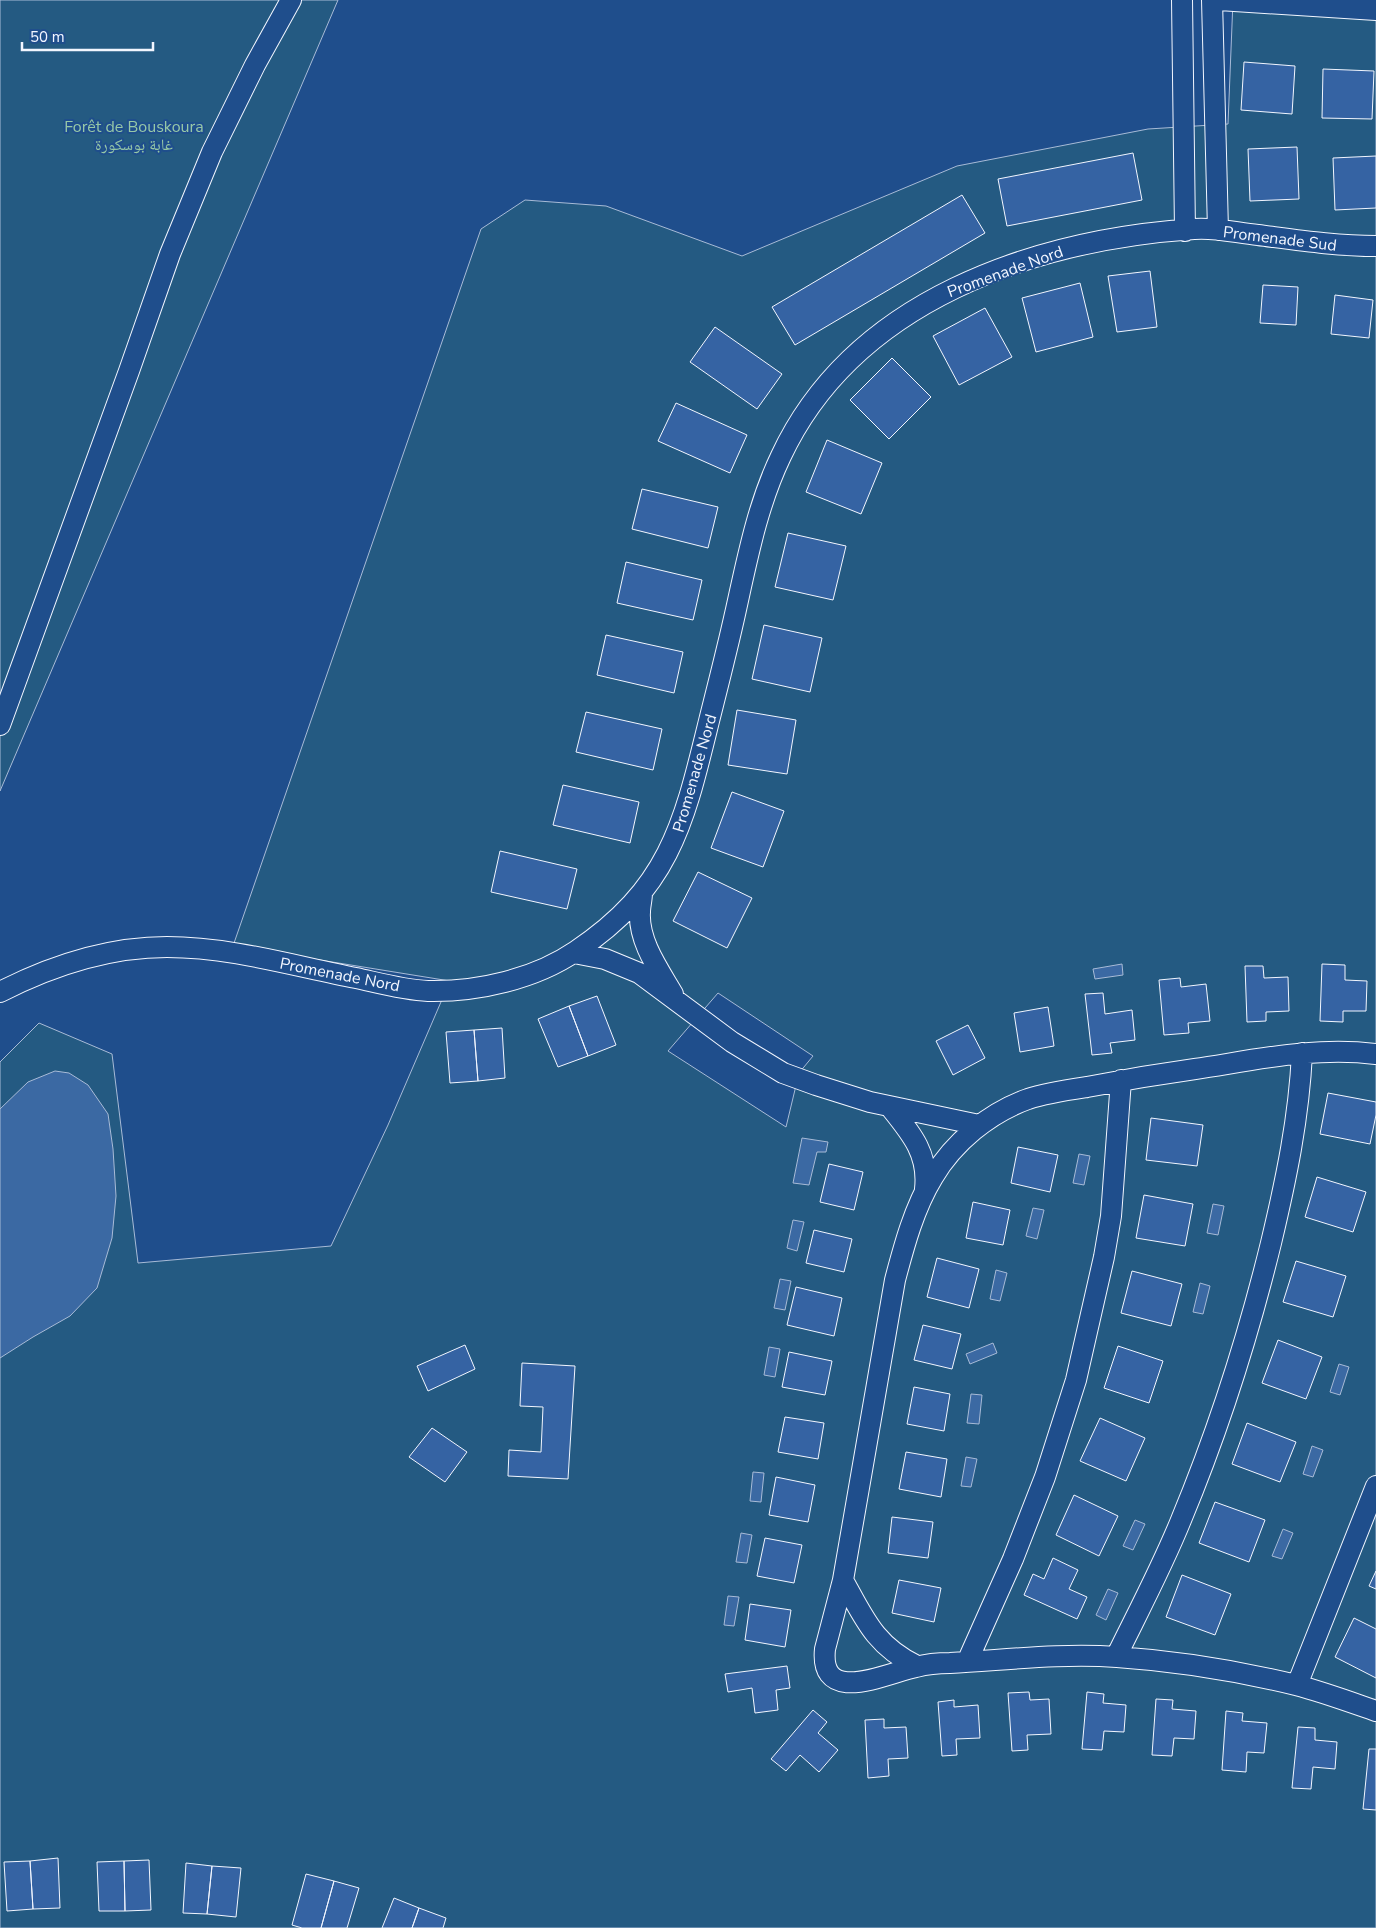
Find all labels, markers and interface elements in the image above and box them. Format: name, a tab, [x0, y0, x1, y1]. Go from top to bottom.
scale bar	[22, 20, 154, 52]
text: 50 m	[30, 27, 65, 47]
park label: Forêt de Bouskoura غابة بوسكورة	[64, 116, 204, 156]
street label: Promenade Sud	[1222, 221, 1338, 257]
street label: Promenade Nord	[944, 241, 1066, 303]
street label: Promenade Nord	[668, 712, 722, 835]
street label: Promenade Nord	[278, 953, 402, 997]

